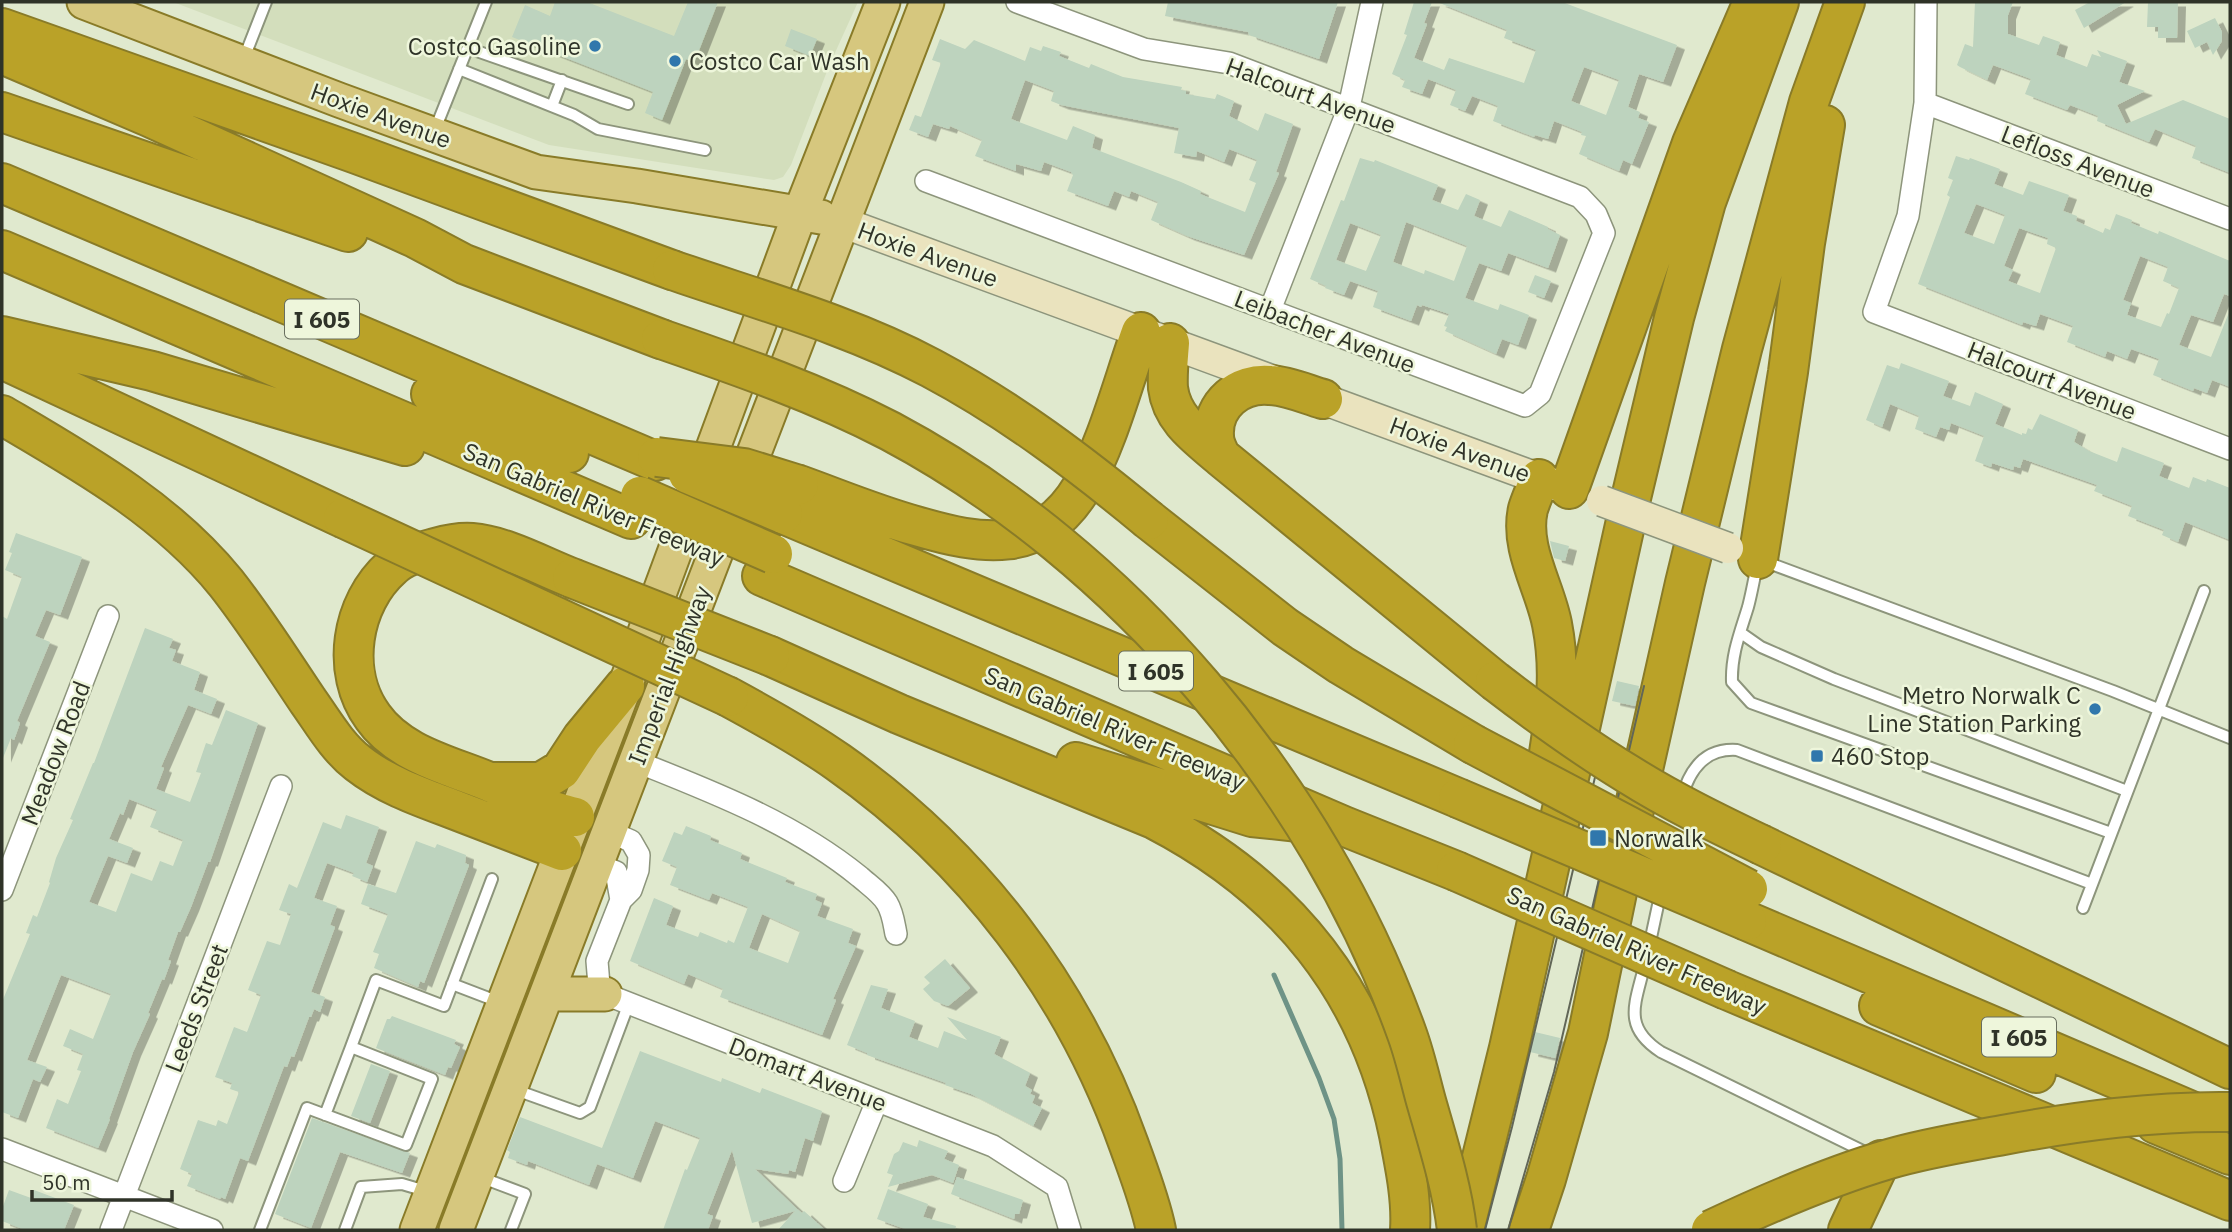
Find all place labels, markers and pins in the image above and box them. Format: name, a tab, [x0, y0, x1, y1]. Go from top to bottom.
place label: Costco Gasoline	[408, 30, 581, 62]
marker: Costco Gasoline	[587, 38, 603, 54]
place label: Costco Car Wash	[689, 45, 870, 77]
marker: Costco Car Wash	[667, 53, 683, 69]
place label: Metro Norwalk C Line Station Parking	[1867, 679, 2081, 739]
marker: Metro Norwalk C Line Station Parking	[2087, 701, 2103, 717]
place label: 460 Stop	[1831, 740, 1930, 772]
marker: 460 Stop	[1809, 748, 1825, 764]
place label: Norwalk	[1614, 822, 1704, 854]
marker: Norwalk	[1588, 828, 1608, 848]

